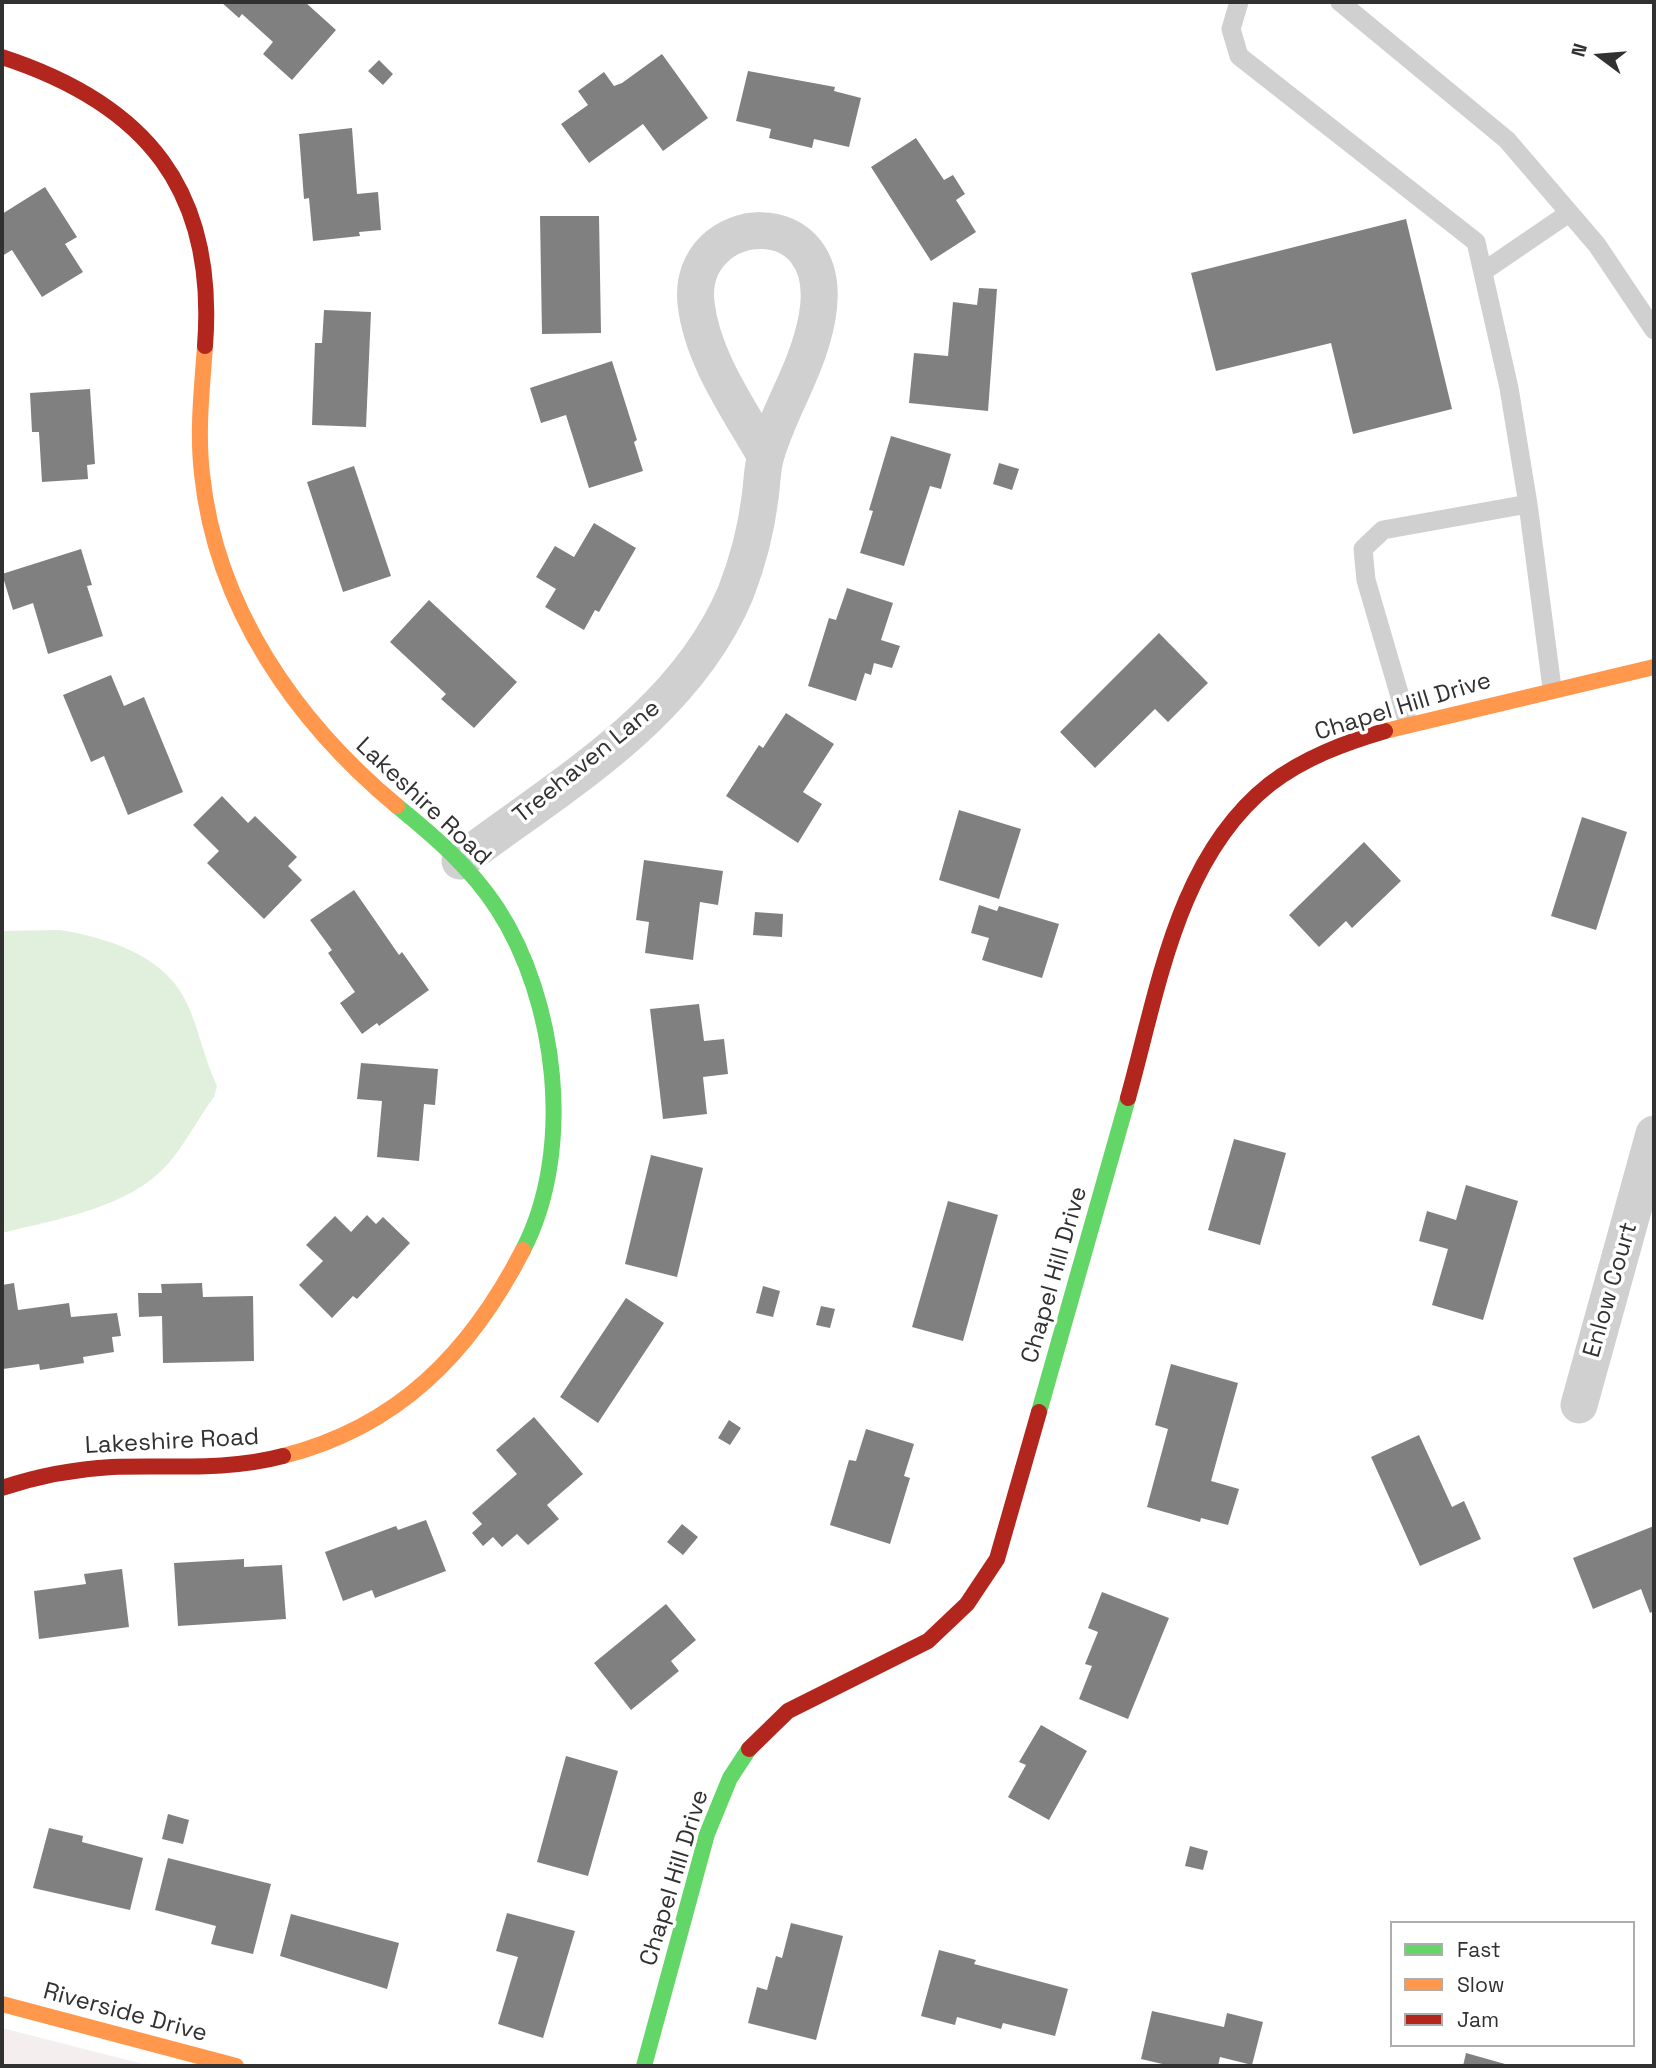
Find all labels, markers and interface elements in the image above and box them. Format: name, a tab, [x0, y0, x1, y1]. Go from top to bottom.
north arrow	[1565, 21, 1635, 91]
text: N	[1566, 41, 1593, 60]
street label: Chapel Hill Drive	[1311, 667, 1495, 747]
street label: Treehaven Lane	[508, 694, 666, 830]
street label: Lakeshire Road	[349, 732, 497, 872]
street label: Chapel Hill Drive	[1016, 1183, 1094, 1367]
street label: Enlow Court	[1578, 1219, 1644, 1361]
street label: Lakeshire Road	[84, 1423, 260, 1461]
street label: Chapel Hill Drive	[635, 1786, 715, 1970]
legend	[1390, 1921, 1635, 2047]
text: Fast	[1457, 1936, 1501, 1963]
text: Slow	[1457, 1971, 1505, 1998]
street label: Riverside Drive	[40, 1977, 210, 2049]
text: Jam	[1457, 2006, 1499, 2033]

